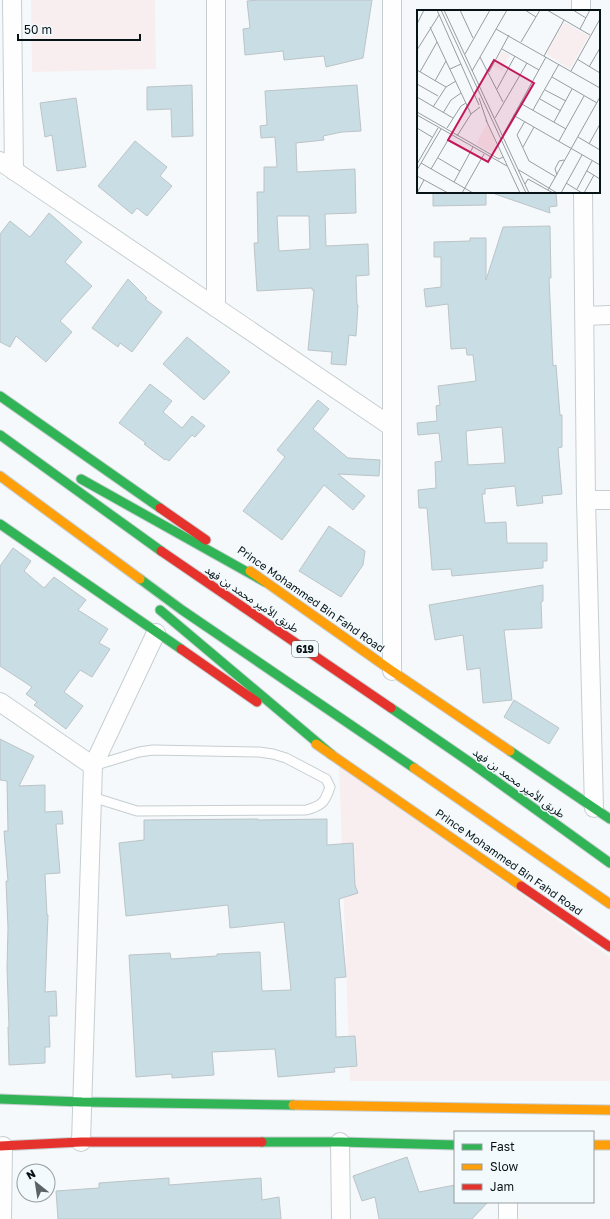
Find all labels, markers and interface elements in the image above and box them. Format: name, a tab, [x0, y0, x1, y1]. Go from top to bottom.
inset map	[417, 10, 600, 193]
scale bar	[18, 16, 140, 42]
text: 50 m	[24, 22, 52, 37]
street label: Prince Mohammed Bin Fahd Road	[235, 543, 387, 654]
street label: طريق الأمير محمد بن فهد	[202, 562, 302, 636]
road number: 619	[292, 641, 318, 657]
street label: طريق الأمير محمد بن فهد	[470, 745, 568, 821]
street label: Prince Mohammed Bin Fahd Road	[433, 806, 585, 917]
legend	[454, 1131, 594, 1203]
text: Fast	[490, 1139, 515, 1154]
text: Slow	[490, 1159, 518, 1174]
north arrow	[16, 1163, 56, 1203]
text: N	[24, 1166, 38, 1182]
text: Jam	[490, 1179, 514, 1194]

